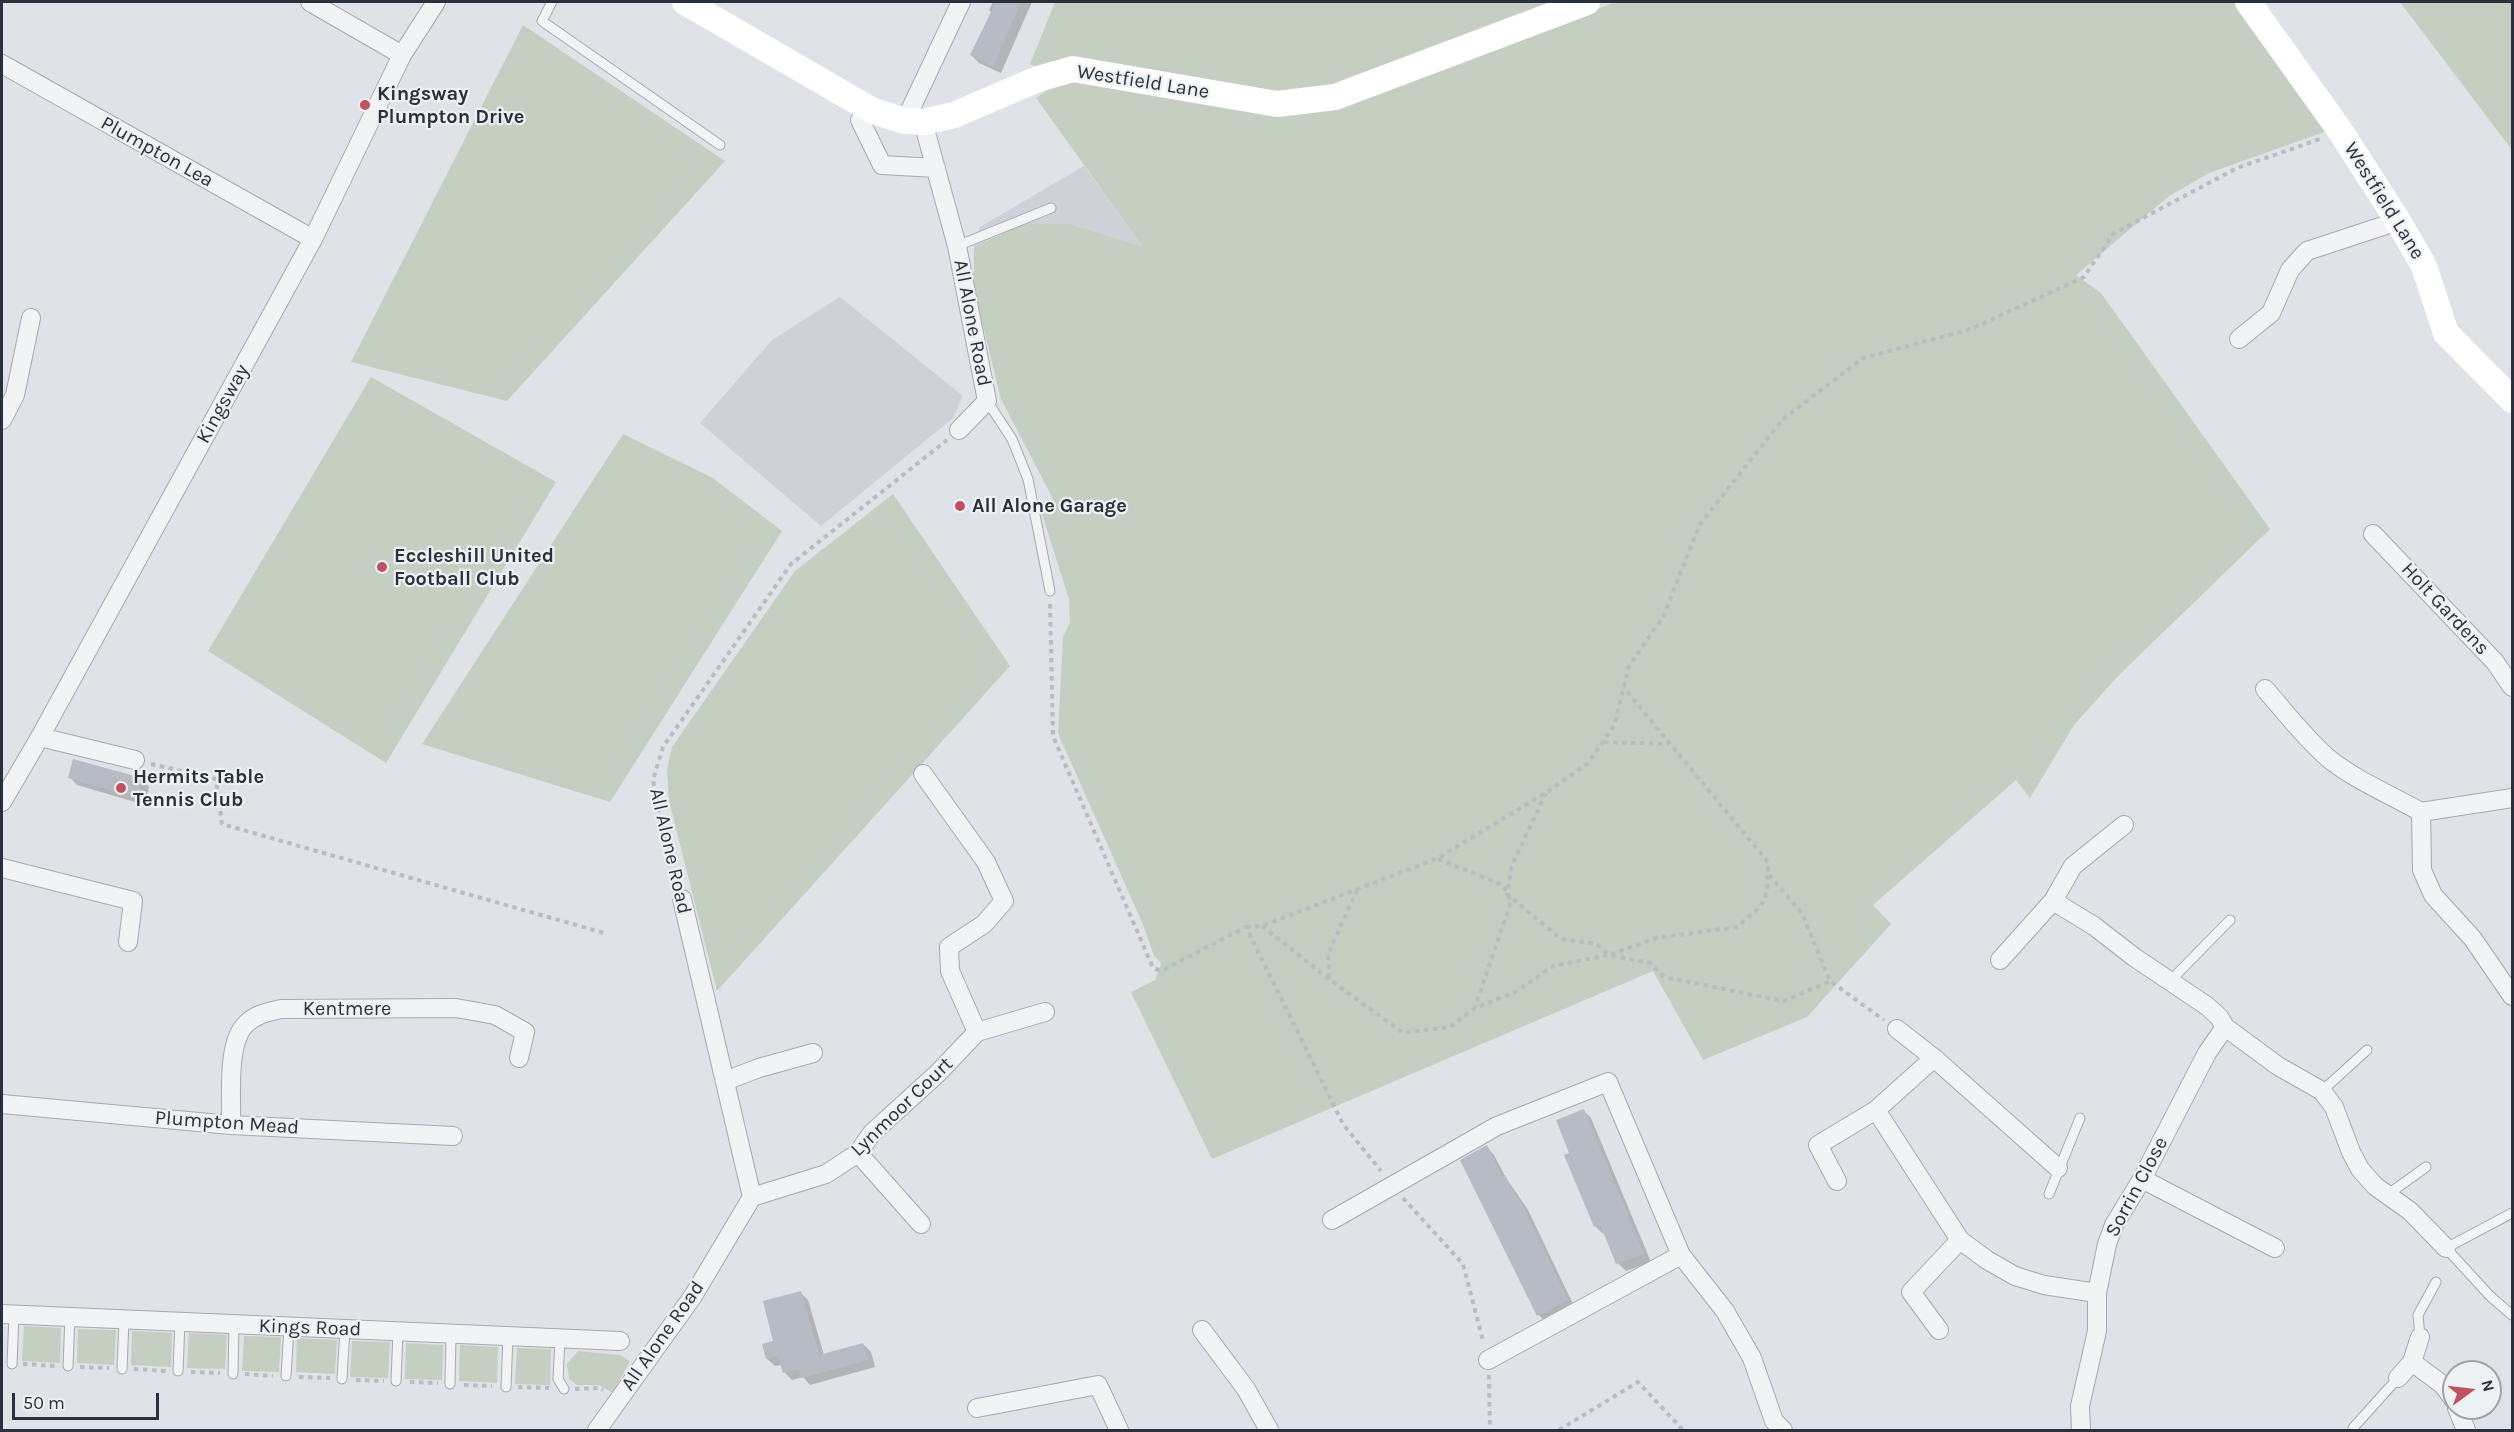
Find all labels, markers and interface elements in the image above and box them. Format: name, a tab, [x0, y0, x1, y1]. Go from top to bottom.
street label: Westfield Lane	[1075, 60, 1211, 104]
place label: Kingsway Plumpton Drive	[377, 82, 524, 129]
marker: Kingsway Plumpton Drive	[358, 98, 372, 112]
street label: Plumpton Lea	[96, 111, 218, 193]
street label: Westfield Lane	[2338, 138, 2430, 264]
street label: All Alone Road	[948, 258, 996, 388]
street label: Kingsway	[191, 360, 255, 448]
place label: All Alone Garage	[972, 494, 1127, 518]
marker: All Alone Garage	[953, 499, 967, 513]
place label: Eccleshill United Football Club	[394, 544, 554, 591]
street label: Holt Gardens	[2396, 558, 2494, 660]
marker: Eccleshill United Football Club	[375, 560, 389, 574]
place label: Hermits Table Tennis Club	[133, 765, 264, 812]
marker: Hermits Table Tennis Club	[114, 781, 128, 795]
street label: All Alone Road	[644, 786, 696, 916]
street label: Kentmere	[303, 997, 391, 1021]
street label: Lynmoor Court	[846, 1052, 958, 1162]
street label: Plumpton Mead	[154, 1106, 300, 1140]
street label: Sorrin Close	[2101, 1133, 2173, 1241]
street label: All Alone Road	[616, 1276, 710, 1396]
street label: Kings Road	[258, 1314, 362, 1342]
north arrow	[2442, 1360, 2502, 1420]
text: N	[2477, 1378, 2499, 1394]
scale bar	[15, 1381, 162, 1419]
text: 50 m	[23, 1392, 65, 1414]

